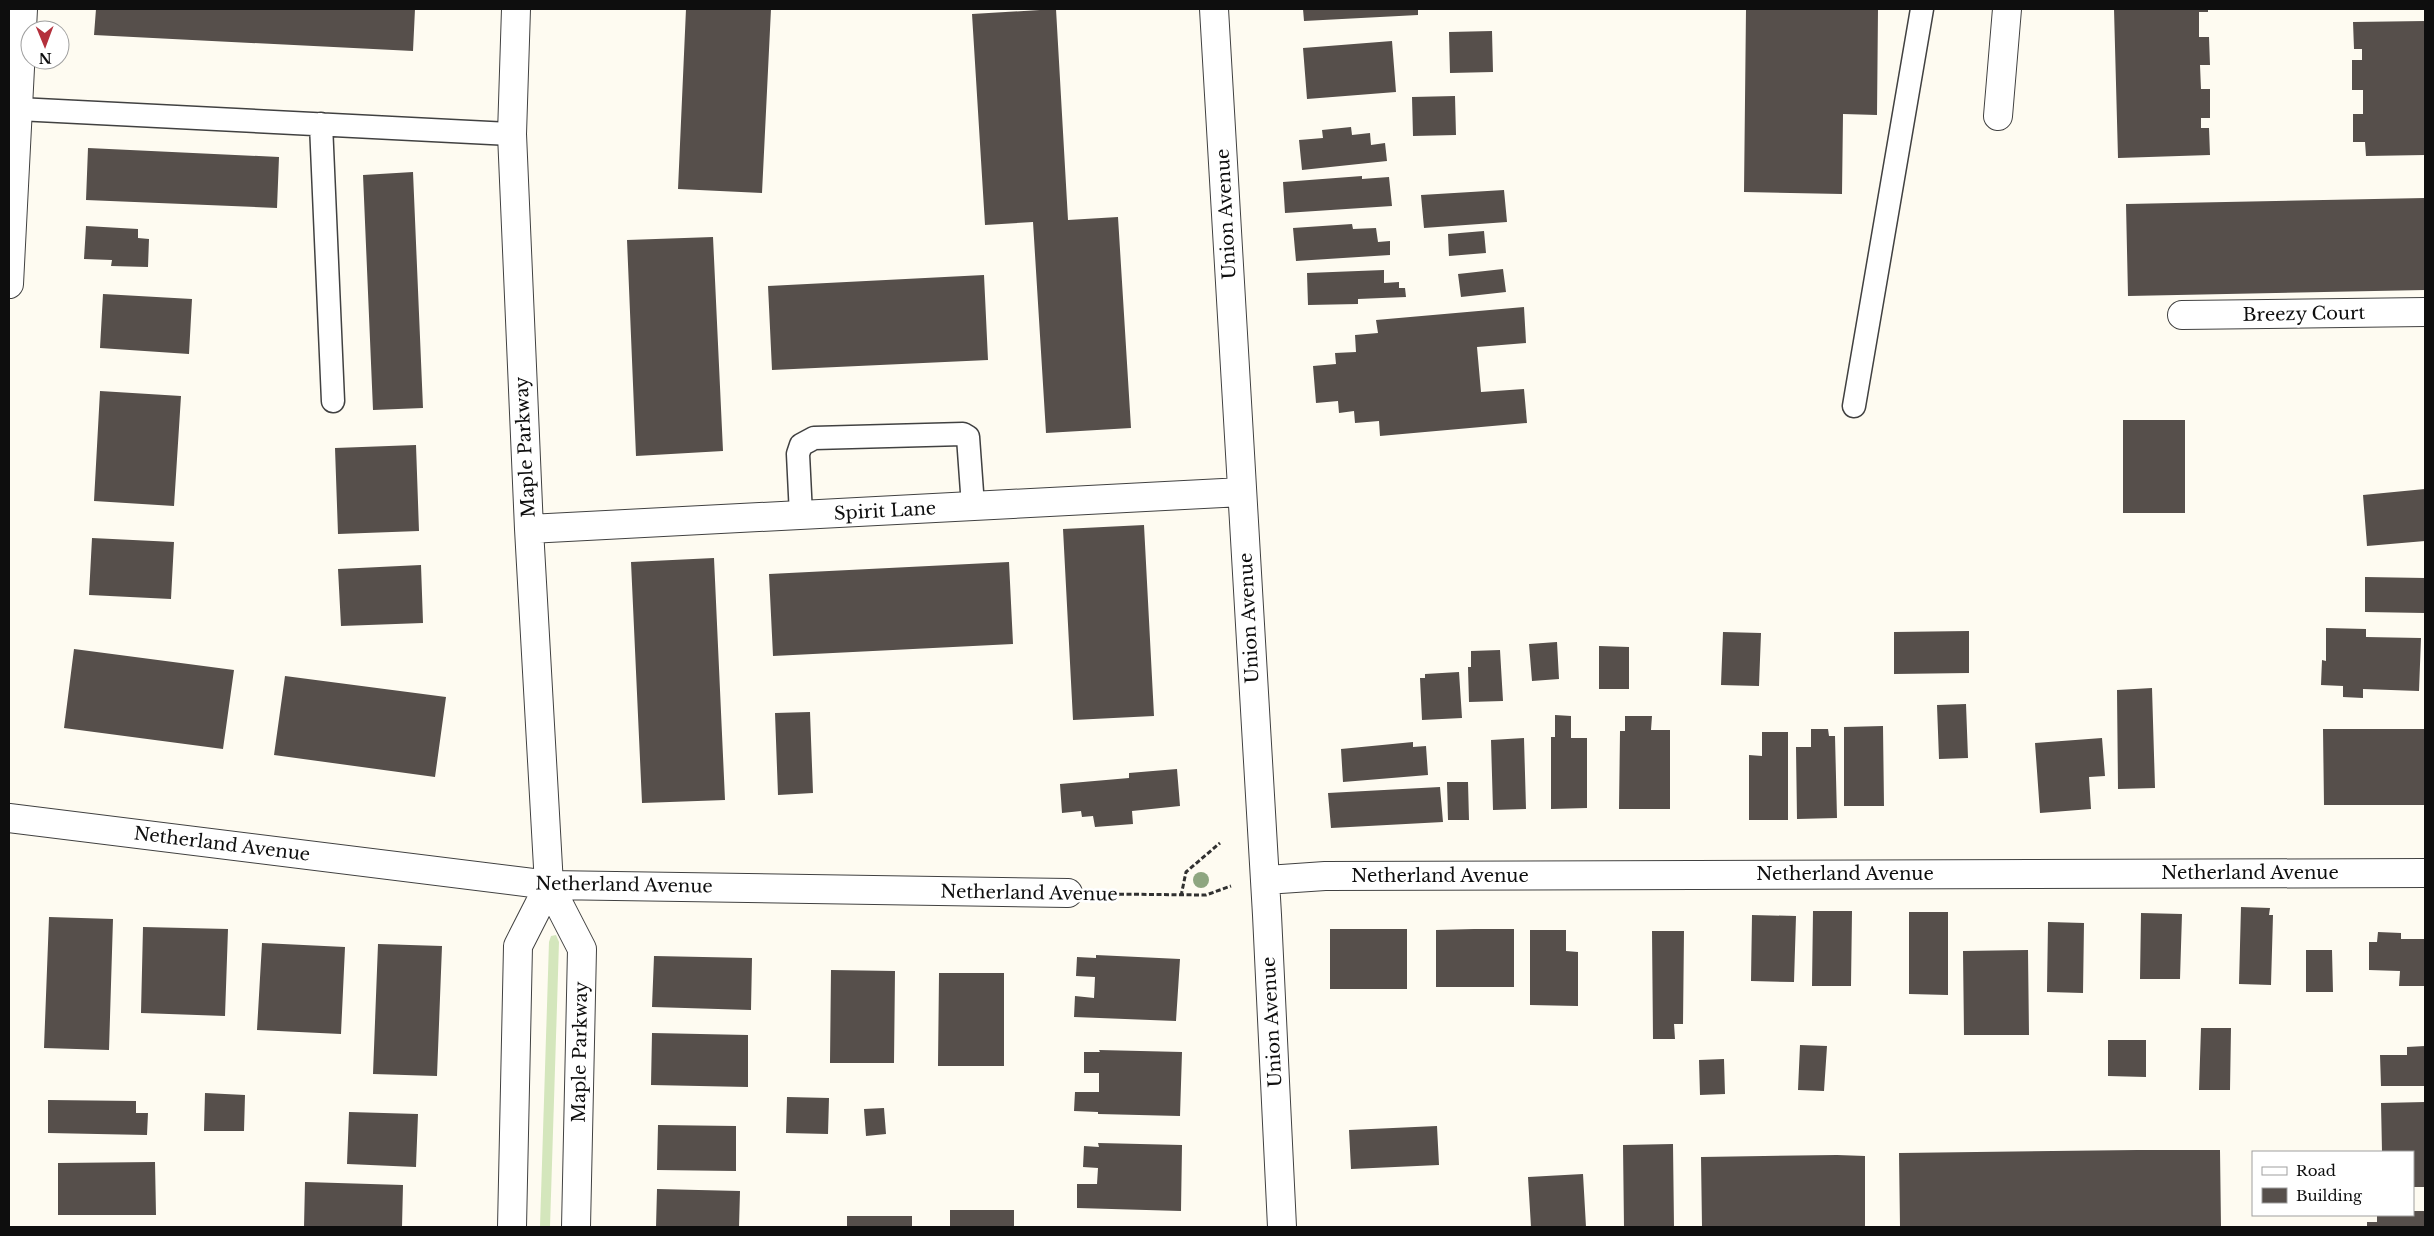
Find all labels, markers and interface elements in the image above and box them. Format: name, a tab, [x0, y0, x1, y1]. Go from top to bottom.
north arrow	[20, 20, 70, 70]
text: N	[38, 49, 52, 67]
street label: Union Avenue	[1212, 148, 1240, 280]
street label: Breezy Court	[2242, 302, 2366, 326]
street label: Maple Parkway	[510, 375, 540, 518]
street label: Spirit Lane	[833, 497, 937, 525]
street label: Union Avenue	[1235, 552, 1263, 684]
street label: Netherland Avenue	[133, 822, 311, 866]
street label: Netherland Avenue	[2161, 862, 2339, 884]
street label: Netherland Avenue	[1756, 863, 1934, 885]
street label: Netherland Avenue	[1351, 865, 1529, 887]
street label: Netherland Avenue	[535, 872, 713, 898]
street label: Netherland Avenue	[940, 880, 1118, 906]
street label: Union Avenue	[1258, 956, 1286, 1088]
street label: Maple Parkway	[568, 981, 592, 1123]
legend	[2252, 1151, 2414, 1216]
text: Road	[2296, 1161, 2336, 1180]
text: Building	[2296, 1186, 2363, 1205]

